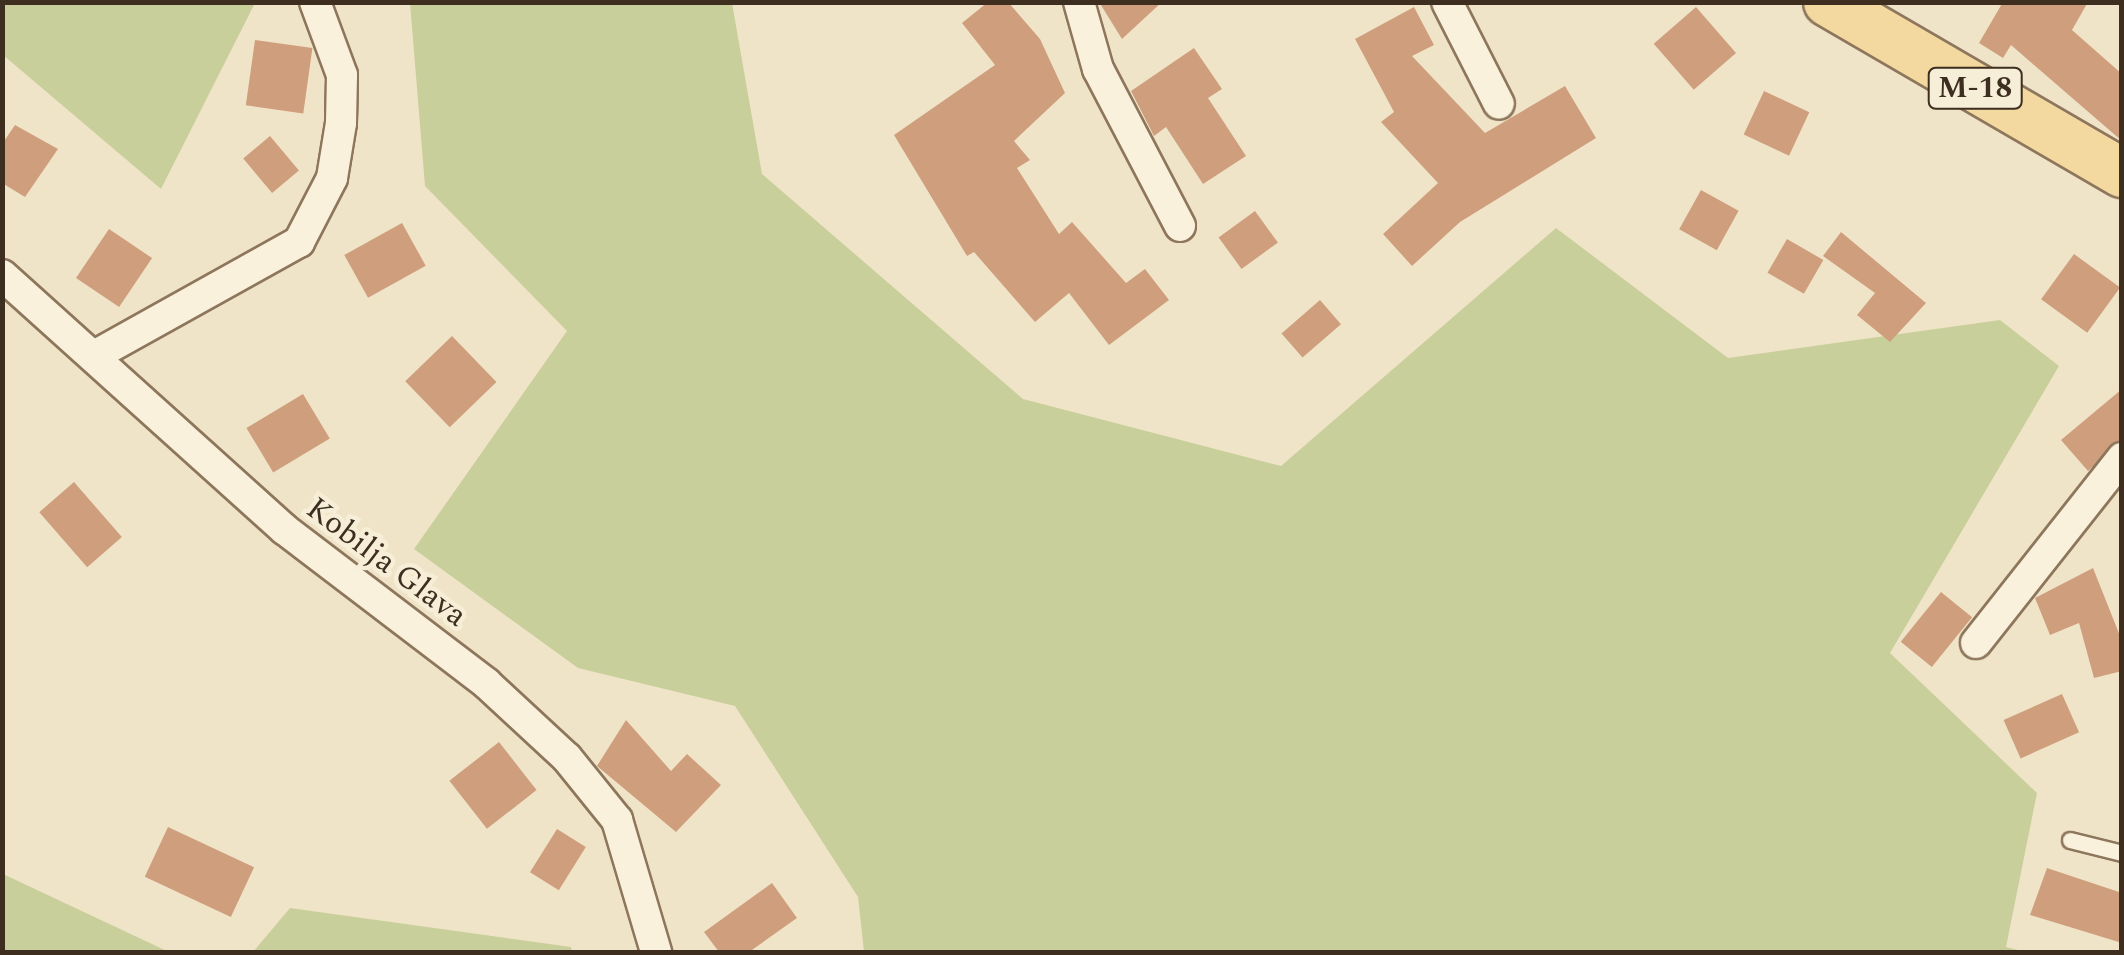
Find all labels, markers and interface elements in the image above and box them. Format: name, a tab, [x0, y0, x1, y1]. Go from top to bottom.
road number: M-18	[1928, 63, 2022, 113]
street label: Kobilja Glava	[298, 490, 474, 636]

